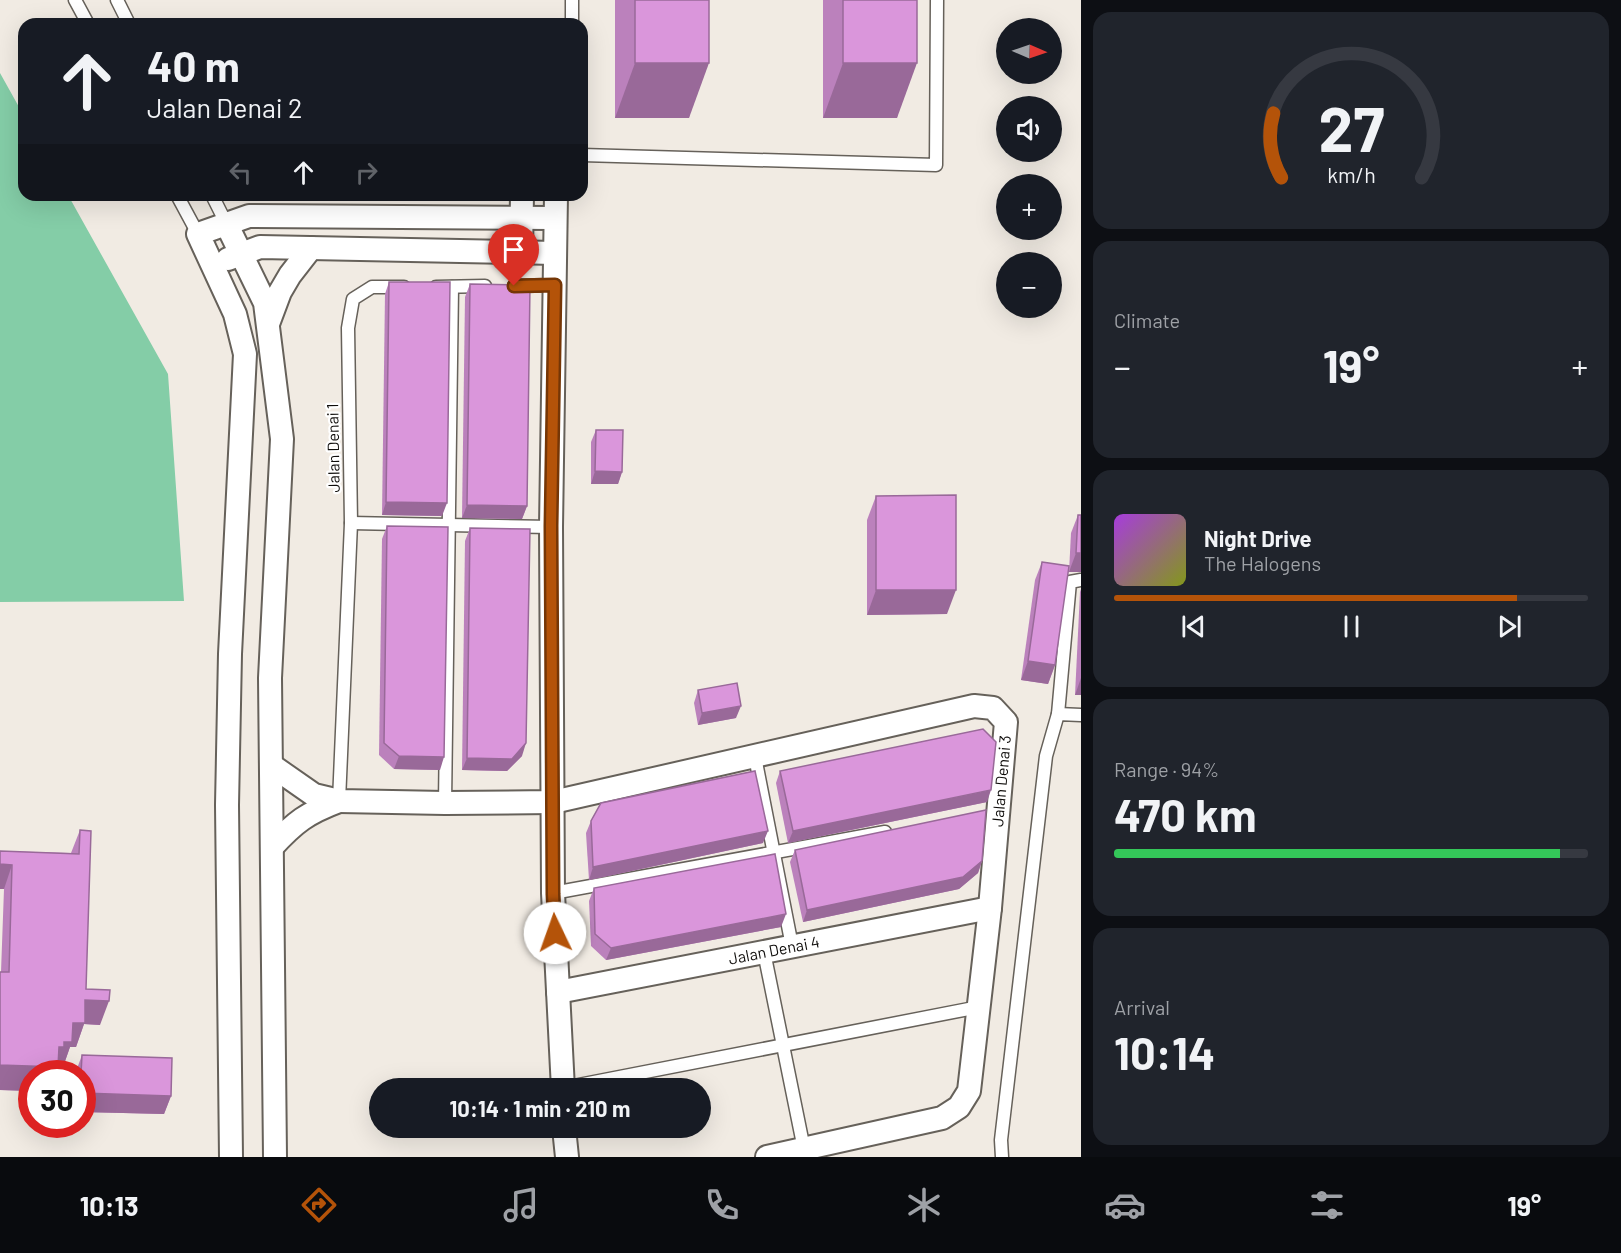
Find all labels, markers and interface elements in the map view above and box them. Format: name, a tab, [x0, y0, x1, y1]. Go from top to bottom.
north arrow	[996, 18, 1062, 84]
map controls	[996, 18, 1062, 318]
text: 40 m	[147, 40, 240, 90]
icon: ahead	[48, 42, 126, 120]
text: 27	[1318, 90, 1384, 164]
text: Jalan Denai 2	[147, 91, 303, 123]
button: sound	[996, 96, 1062, 162]
icon: left	[224, 156, 257, 189]
icon: ahead	[287, 156, 320, 189]
icon: right	[350, 156, 383, 189]
text: km/h	[1327, 162, 1375, 187]
button: +	[996, 174, 1062, 240]
pin	[488, 224, 539, 286]
icon: arrive	[497, 233, 530, 266]
button: −	[996, 252, 1062, 318]
text: Climate	[1114, 308, 1180, 332]
text: 19°	[1323, 338, 1379, 392]
text: −	[1114, 346, 1131, 386]
text: +	[1572, 346, 1588, 386]
street label: Jalan Denai 1	[322, 403, 343, 493]
text: Night Drive	[1204, 525, 1312, 551]
text: The Halogens	[1204, 551, 1321, 575]
icon: previous	[1177, 610, 1210, 643]
icon: pause	[1335, 610, 1368, 643]
icon: next	[1493, 610, 1526, 643]
street label: Jalan Denai 3	[987, 734, 1014, 828]
text: Range · 94%	[1114, 757, 1219, 781]
text: 470 km	[1114, 787, 1257, 841]
position arrow	[523, 901, 587, 965]
street label: Jalan Denai 4	[727, 931, 821, 968]
text: Arrival	[1114, 995, 1170, 1019]
text: 10:14	[1114, 1025, 1215, 1079]
speed limit sign: 30	[18, 1060, 96, 1138]
text: 10:14 · 1 min · 210 m	[450, 1095, 630, 1121]
icon: directions	[298, 1184, 340, 1226]
icon: music	[500, 1184, 542, 1226]
icon: phone	[701, 1184, 743, 1226]
icon: climate	[903, 1184, 945, 1226]
icon: car	[1104, 1184, 1146, 1226]
icon: filters	[1306, 1184, 1348, 1226]
text: 10:13	[80, 1189, 139, 1221]
text: 19°	[1507, 1189, 1541, 1221]

